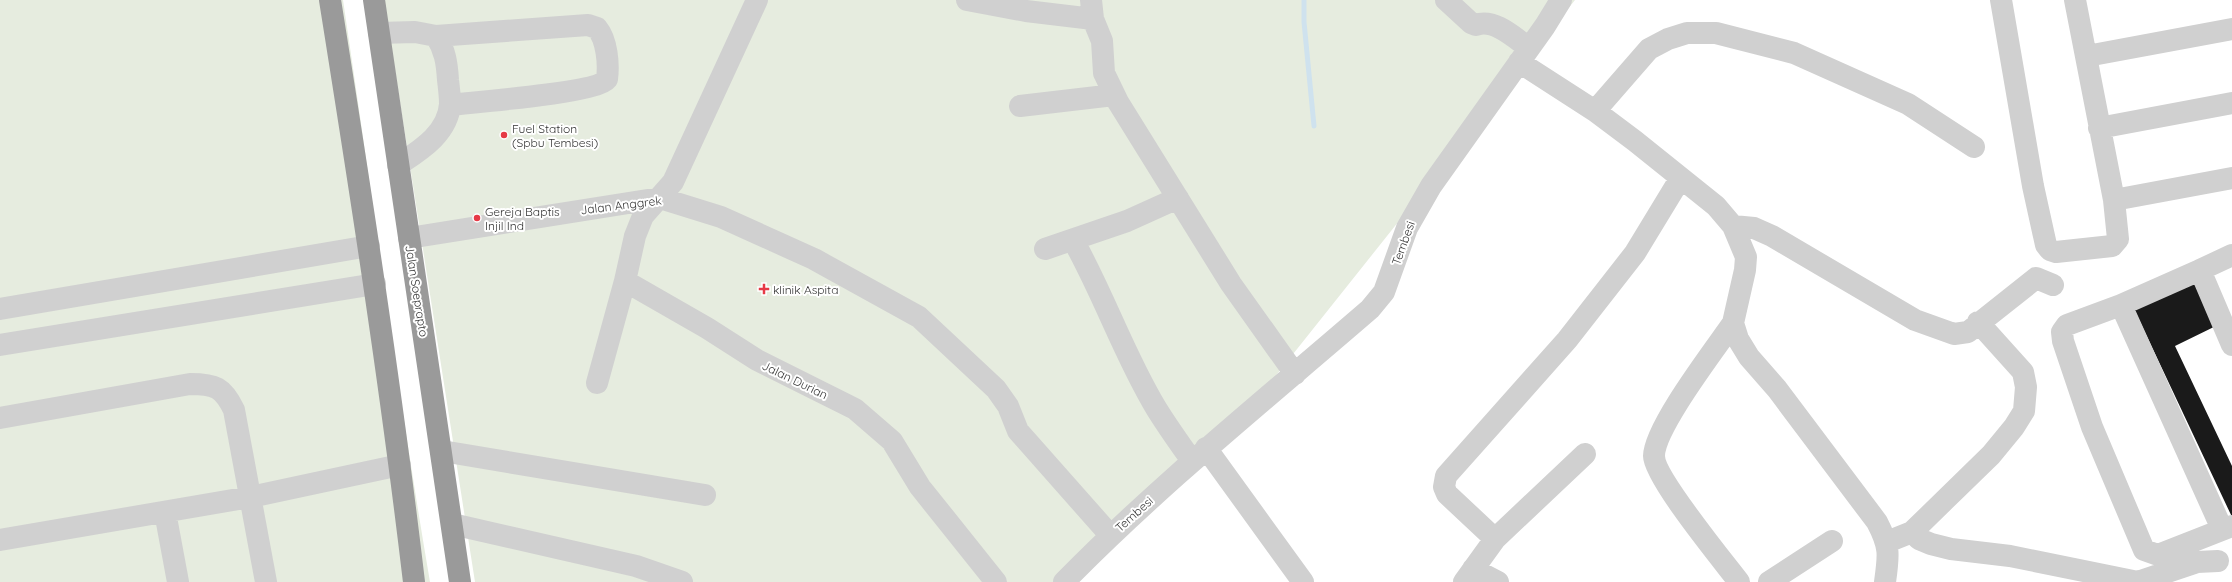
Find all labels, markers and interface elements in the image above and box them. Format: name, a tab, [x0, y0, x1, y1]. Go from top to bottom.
place label: Fuel Station (Spbu Tembesi)	[512, 121, 598, 150]
marker: Fuel Station (Spbu Tembesi)	[499, 130, 509, 140]
street label: Jalan Anggrek	[580, 193, 662, 217]
place label: Gereja Baptis Injil Ind	[485, 204, 560, 233]
marker: Gereja Baptis Injil Ind	[472, 213, 482, 223]
street label: Tembesi	[1388, 219, 1418, 267]
street label: Jalan Soeprapto	[402, 244, 432, 338]
place label: klinik Aspita	[773, 282, 838, 297]
marker: klinik Aspita	[758, 283, 770, 295]
street label: Jalan Durian	[760, 358, 830, 402]
street label: Tembesi	[1112, 493, 1156, 535]

